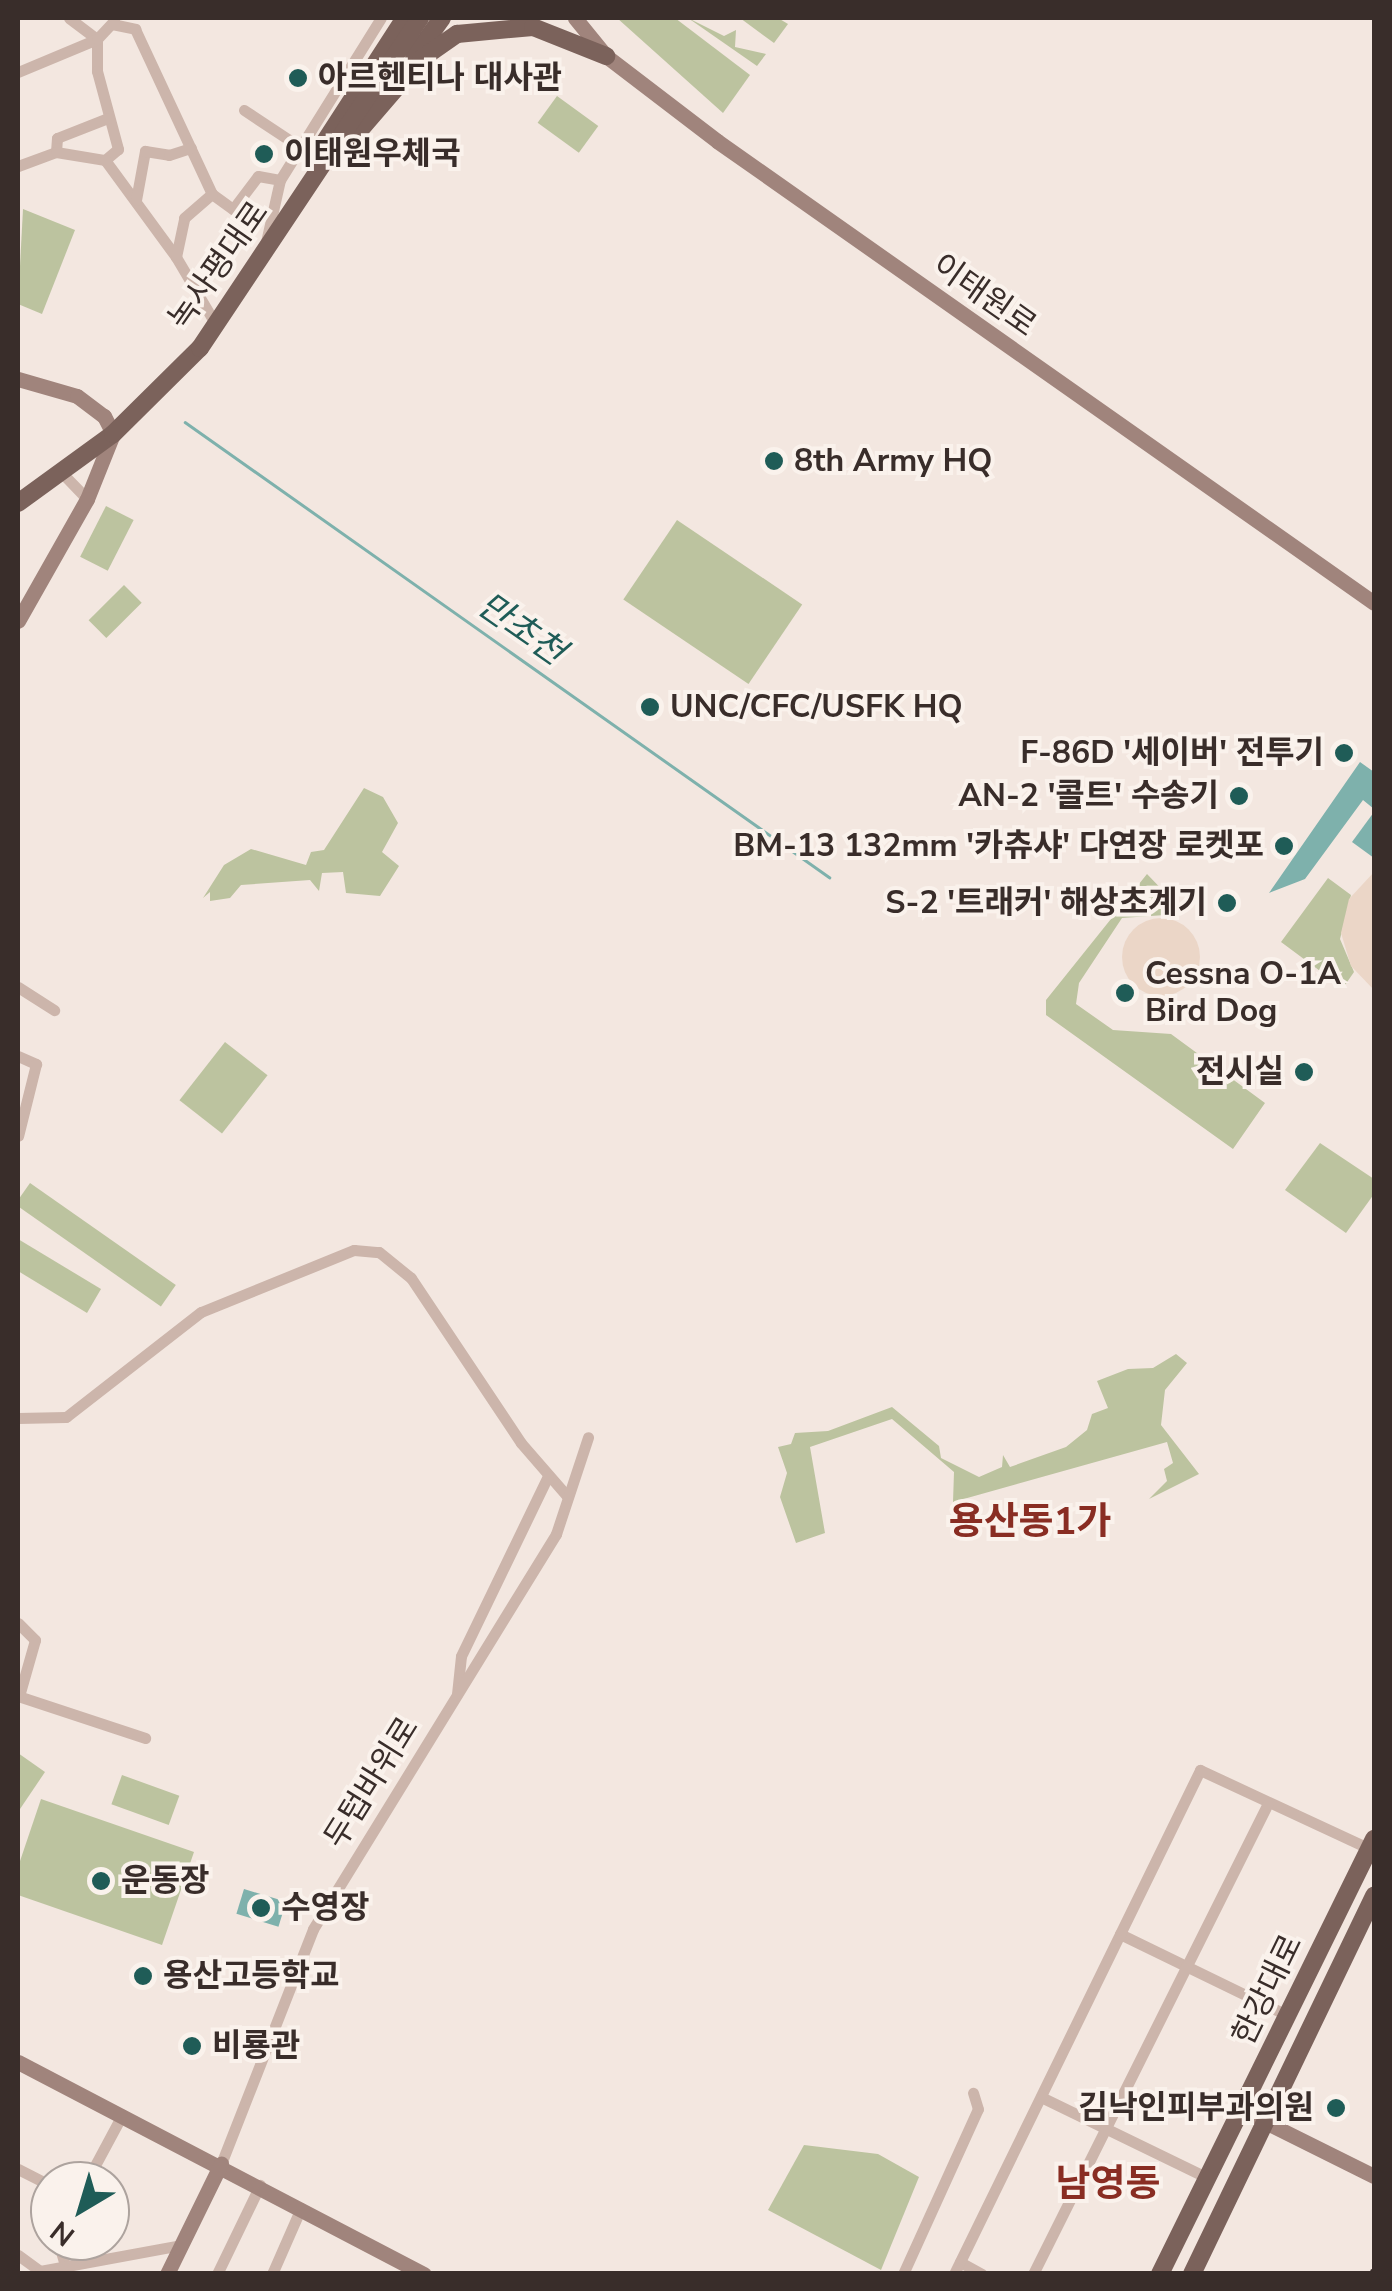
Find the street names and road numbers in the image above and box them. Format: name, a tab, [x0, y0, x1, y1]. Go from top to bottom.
street label: 녹사평대로	[161, 195, 277, 337]
street label: 이태원로	[925, 247, 1043, 345]
street label: 두텁바위로	[317, 1710, 427, 1856]
street label: 한강대로	[1225, 1929, 1311, 2051]

